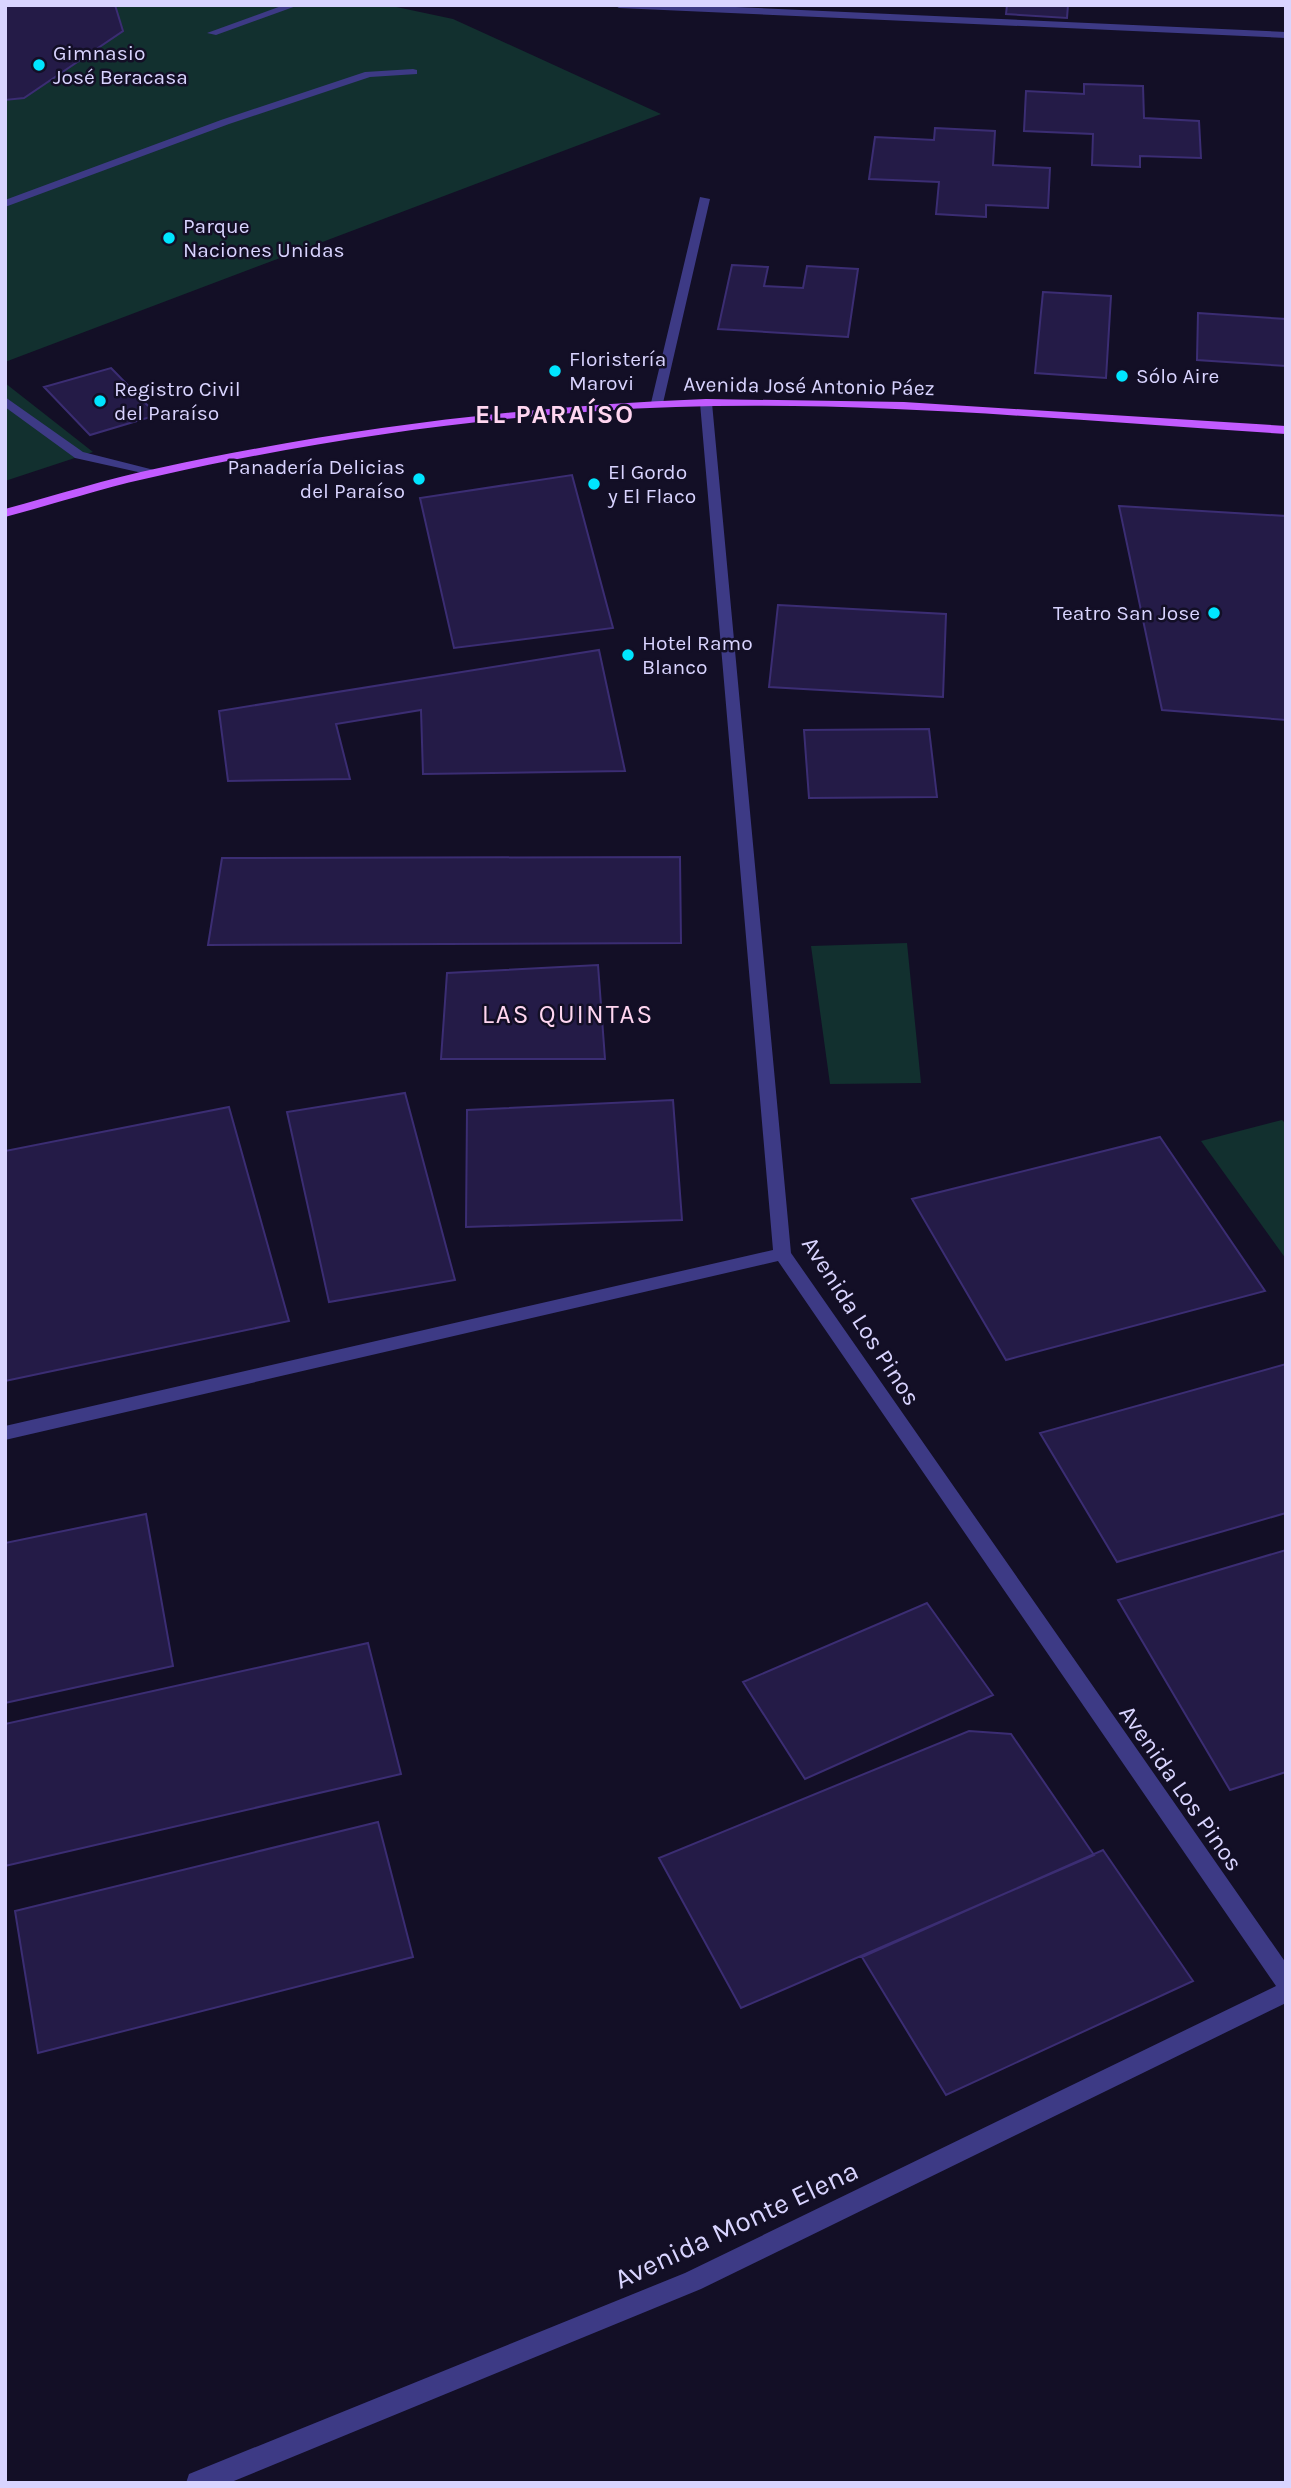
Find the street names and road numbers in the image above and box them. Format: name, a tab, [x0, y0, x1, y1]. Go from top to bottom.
street label: Avenida José Antonio Páez	[683, 372, 935, 400]
street label: Avenida Los Pinos	[796, 1231, 926, 1411]
street label: Avenida Los Pinos	[1113, 1700, 1249, 1876]
street label: Avenida Monte Elena	[609, 2153, 864, 2296]

